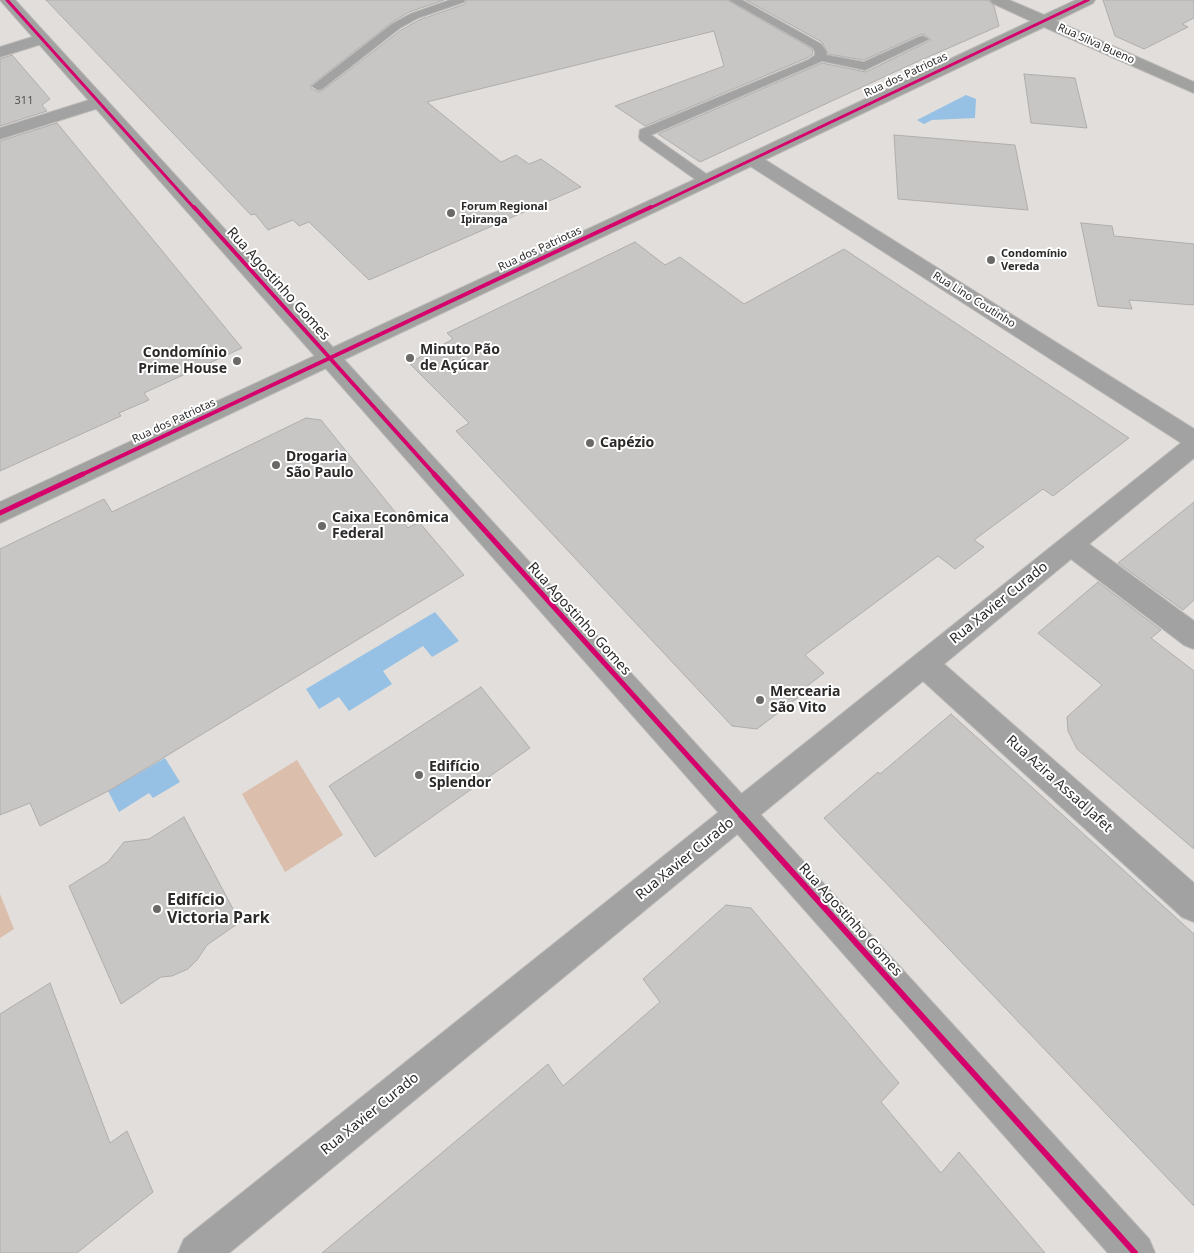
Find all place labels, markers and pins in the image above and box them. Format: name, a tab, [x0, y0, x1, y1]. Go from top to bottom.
place label: Forum Regional Ipiranga	[461, 200, 547, 226]
marker: Forum Regional Ipiranga	[445, 207, 457, 219]
place label: Condomínio Vereda	[1001, 247, 1067, 273]
marker: Condomínio Vereda	[985, 254, 997, 266]
place label: Minuto Pão de Açúcar	[420, 342, 500, 374]
place label: Condomínio Prime House	[138, 345, 227, 378]
marker: Minuto Pão de Açúcar	[404, 352, 416, 364]
marker: Condomínio Prime House	[231, 355, 243, 367]
place label: Capézio	[600, 435, 654, 451]
marker: Capézio	[584, 437, 596, 449]
place label: Drogaria São Paulo	[286, 449, 354, 482]
marker: Drogaria São Paulo	[270, 459, 282, 471]
place label: Caixa Econômica Federal	[332, 510, 449, 542]
marker: Caixa Econômica Federal	[316, 520, 328, 532]
place label: Mercearia São Vito	[770, 684, 840, 716]
marker: Mercearia São Vito	[754, 694, 766, 706]
place label: Edifício Splendor	[429, 759, 491, 792]
marker: Edifício Splendor	[413, 769, 425, 781]
place label: Edifício Victoria Park	[167, 890, 270, 928]
marker: Edifício Victoria Park	[151, 903, 163, 915]

